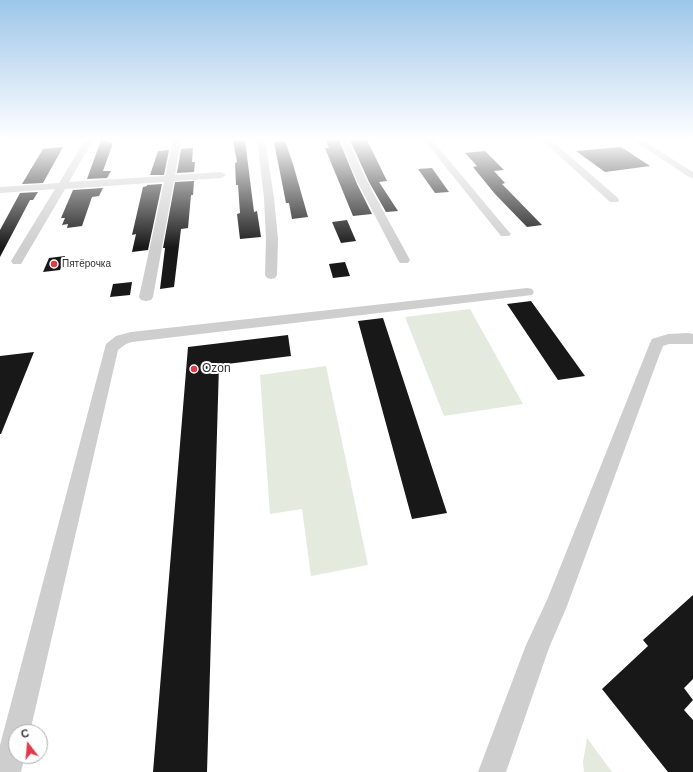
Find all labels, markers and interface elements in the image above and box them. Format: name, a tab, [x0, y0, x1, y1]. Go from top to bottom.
place label: Пятёрочка	[62, 258, 111, 270]
marker: Пятёрочка	[49, 259, 59, 269]
place label: Ozon	[202, 362, 231, 376]
marker: Ozon	[189, 364, 199, 374]
north arrow	[8, 724, 48, 764]
text: С	[19, 727, 30, 740]

